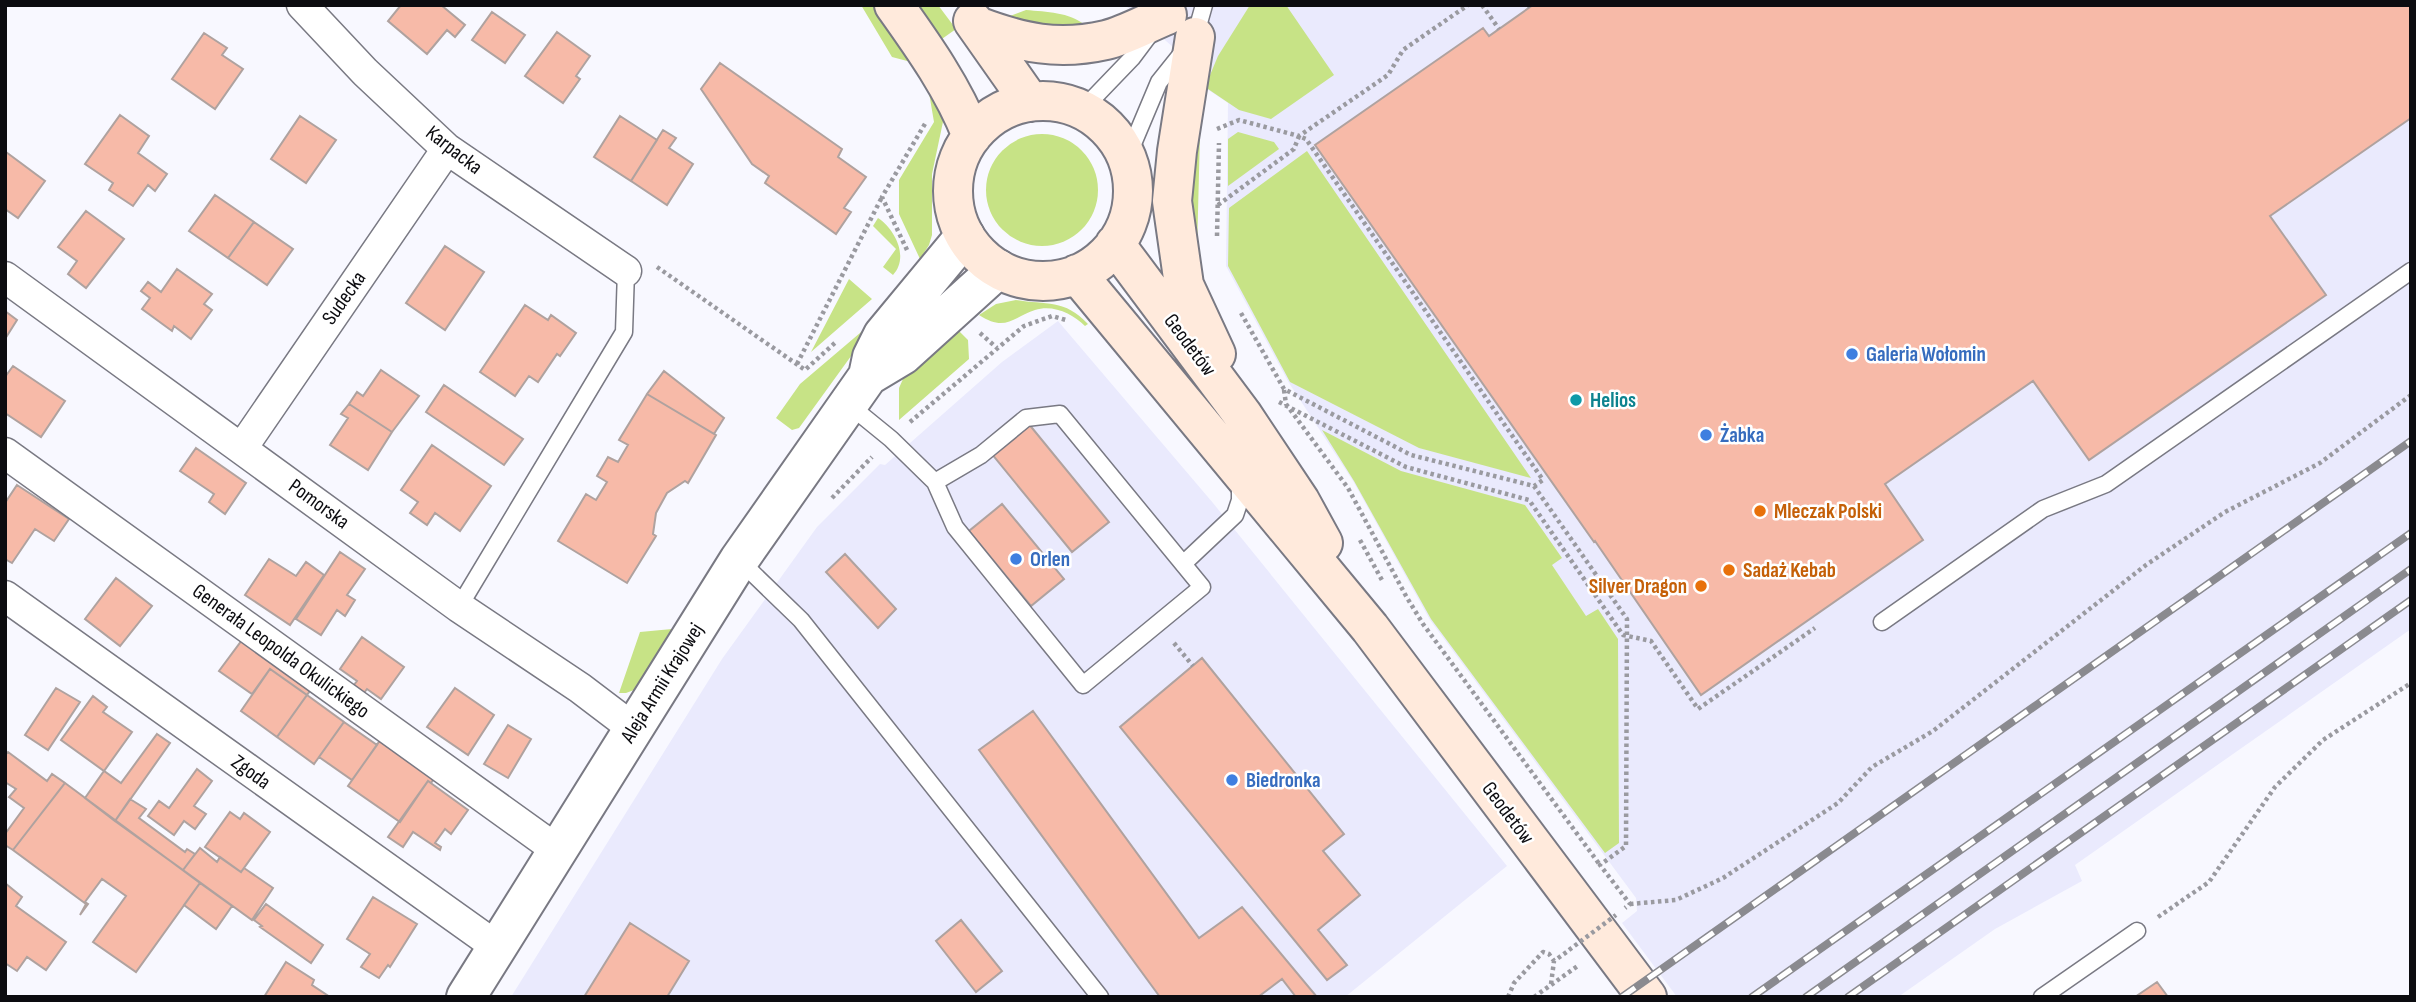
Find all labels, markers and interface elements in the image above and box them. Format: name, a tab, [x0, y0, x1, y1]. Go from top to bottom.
street label: Karpacka	[421, 120, 487, 180]
street label: Sudecka	[317, 266, 371, 330]
street label: Geodetów	[1159, 309, 1222, 381]
place label: Galeria Wołomin	[1866, 342, 1986, 367]
marker: Galeria Wołomin	[1844, 346, 1860, 362]
place label: Helios	[1590, 388, 1636, 413]
marker: Helios	[1568, 392, 1584, 408]
place label: Żabka	[1720, 423, 1764, 448]
marker: Żabka	[1698, 427, 1714, 443]
street label: Pomorska	[284, 474, 354, 534]
place label: Mleczak Polski	[1774, 499, 1882, 524]
marker: Mleczak Polski	[1752, 503, 1768, 519]
place label: Orlen	[1030, 547, 1070, 572]
marker: Orlen	[1008, 551, 1024, 567]
place label: Sadaż Kebab	[1743, 558, 1836, 583]
marker: Sadaż Kebab	[1721, 562, 1737, 578]
place label: Silver Dragon	[1589, 574, 1687, 599]
street label: Generała Leopolda Okulickiego	[188, 578, 374, 724]
marker: Silver Dragon	[1693, 578, 1709, 594]
street label: Aleja Armii Krajowej	[615, 619, 709, 748]
street label: Zgoda	[227, 749, 275, 795]
place label: Biedronka	[1246, 768, 1321, 793]
marker: Biedronka	[1224, 772, 1240, 788]
street label: Geodetów	[1477, 777, 1540, 849]

